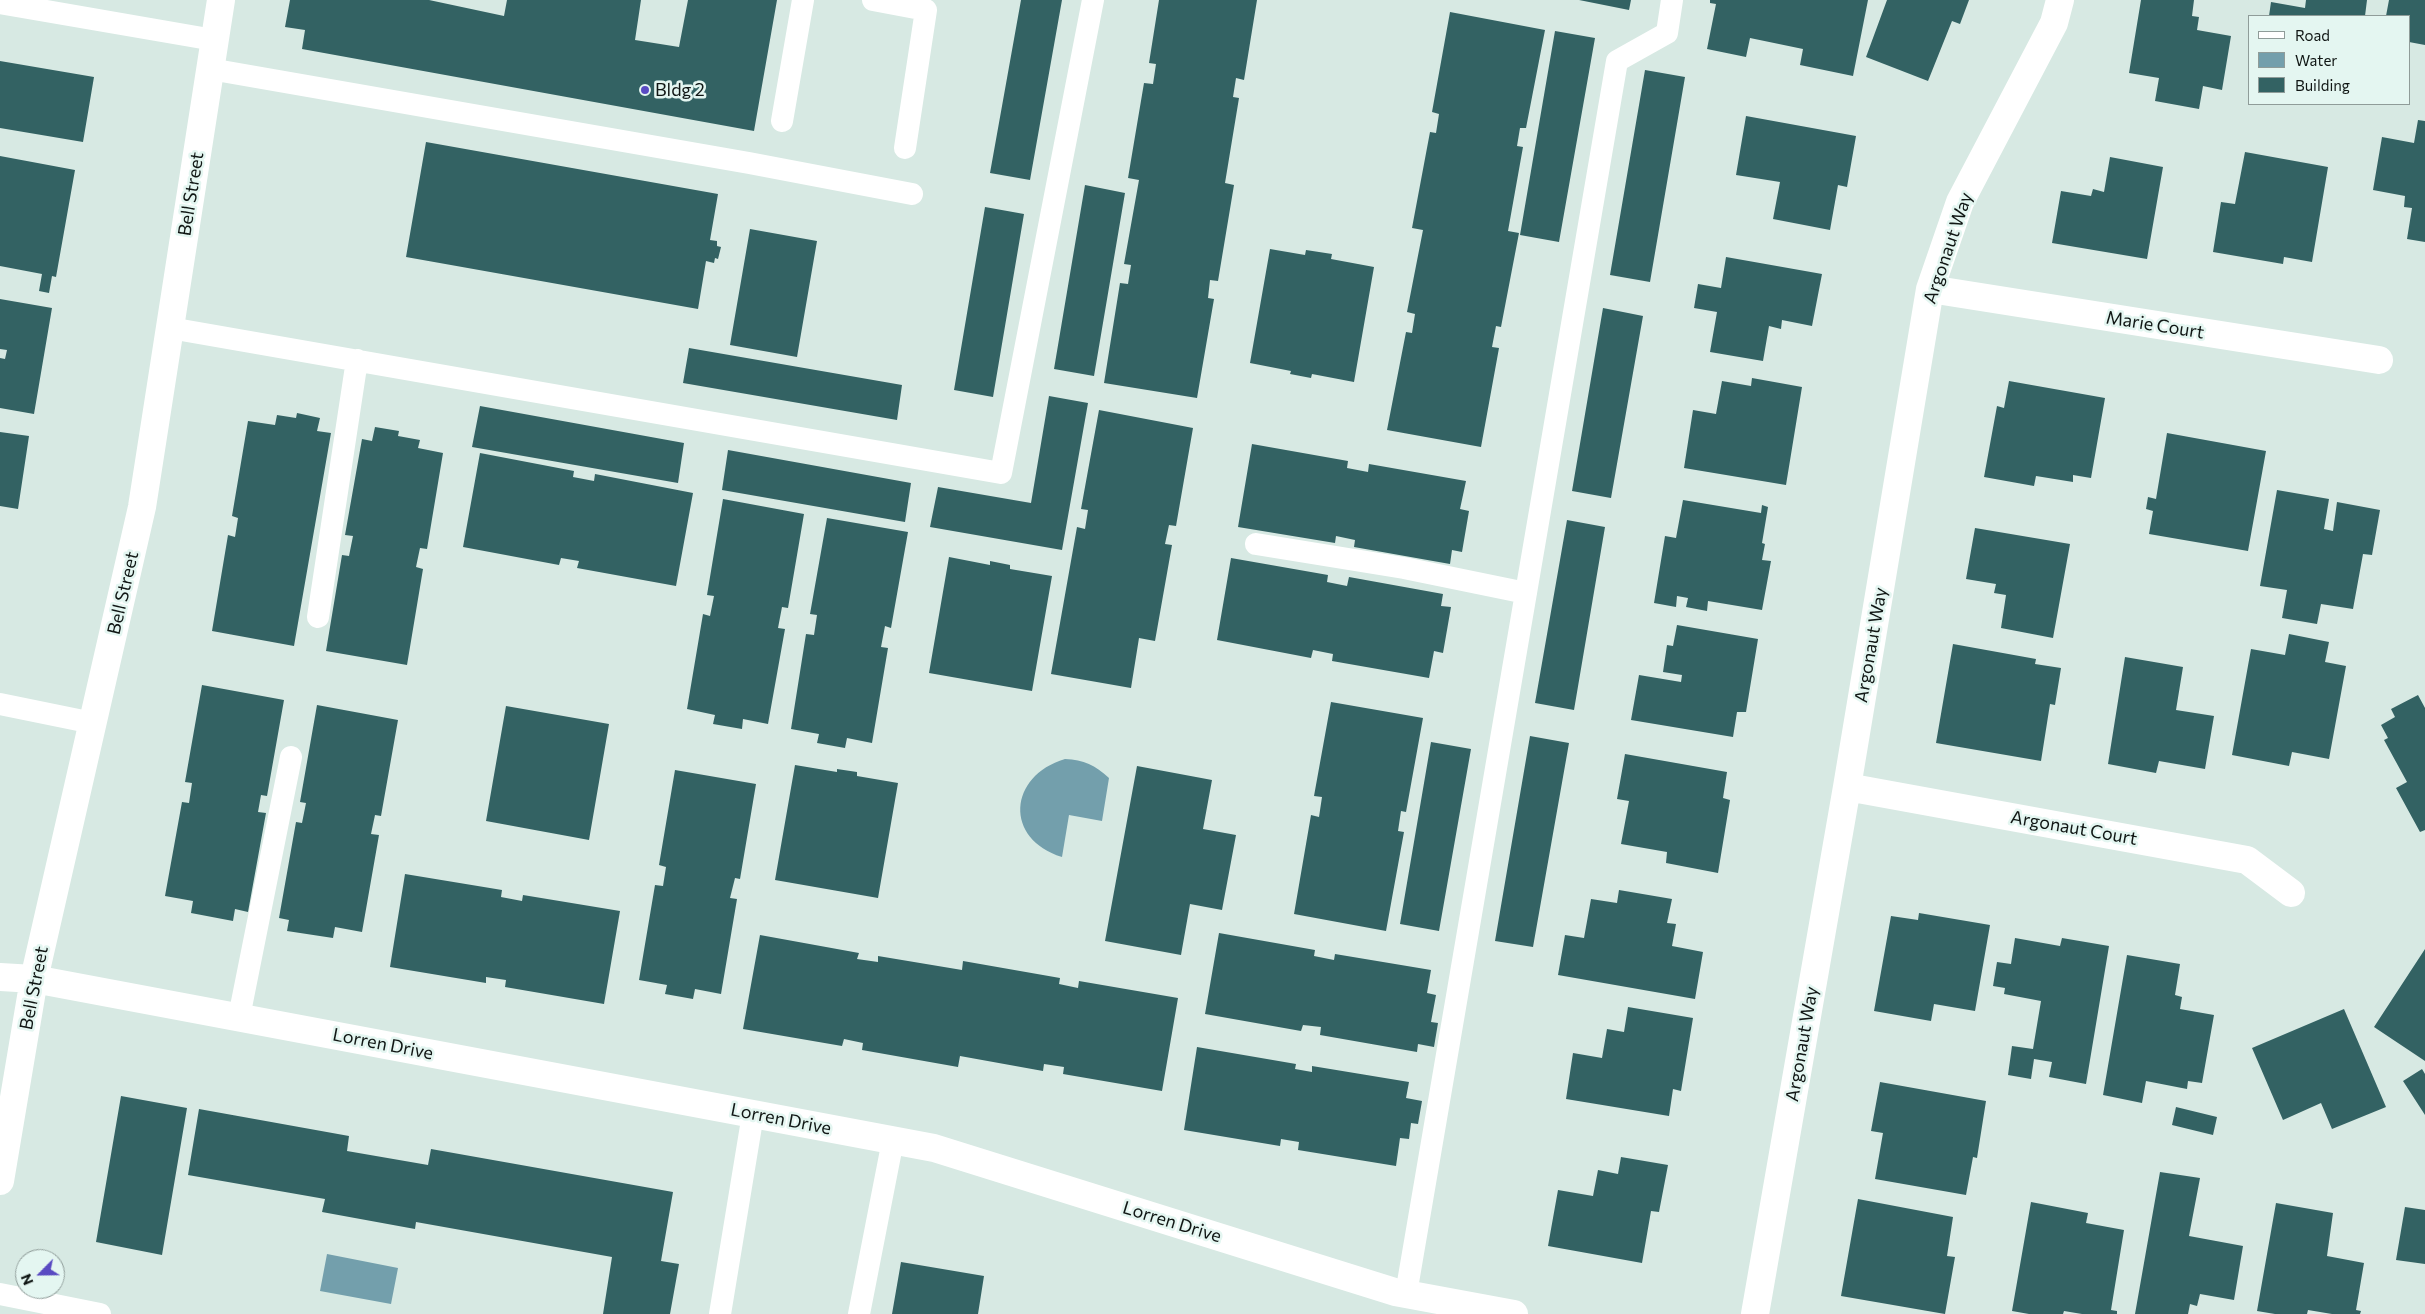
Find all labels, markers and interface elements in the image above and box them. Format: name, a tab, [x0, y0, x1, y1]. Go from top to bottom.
legend	[2248, 15, 2410, 105]
text: Road	[2295, 26, 2330, 44]
text: Water	[2295, 51, 2337, 69]
text: Building	[2295, 76, 2350, 94]
place label: Bldg 2	[655, 79, 705, 101]
marker: Bldg 2	[639, 84, 651, 96]
street label: Bell Street	[174, 151, 208, 237]
street label: Argonaut Way	[1919, 189, 1977, 307]
street label: Marie Court	[2104, 307, 2206, 343]
street label: Bell Street	[103, 549, 143, 637]
street label: Argonaut Way	[1850, 586, 1892, 704]
street label: Argonaut Court	[2009, 806, 2139, 850]
street label: Bell Street	[15, 944, 53, 1032]
street label: Argonaut Way	[1781, 985, 1823, 1103]
street label: Lorren Drive	[331, 1024, 435, 1064]
street label: Lorren Drive	[729, 1099, 833, 1139]
street label: Lorren Drive	[1120, 1197, 1224, 1247]
north arrow	[15, 1249, 65, 1299]
text: N	[17, 1272, 37, 1288]

